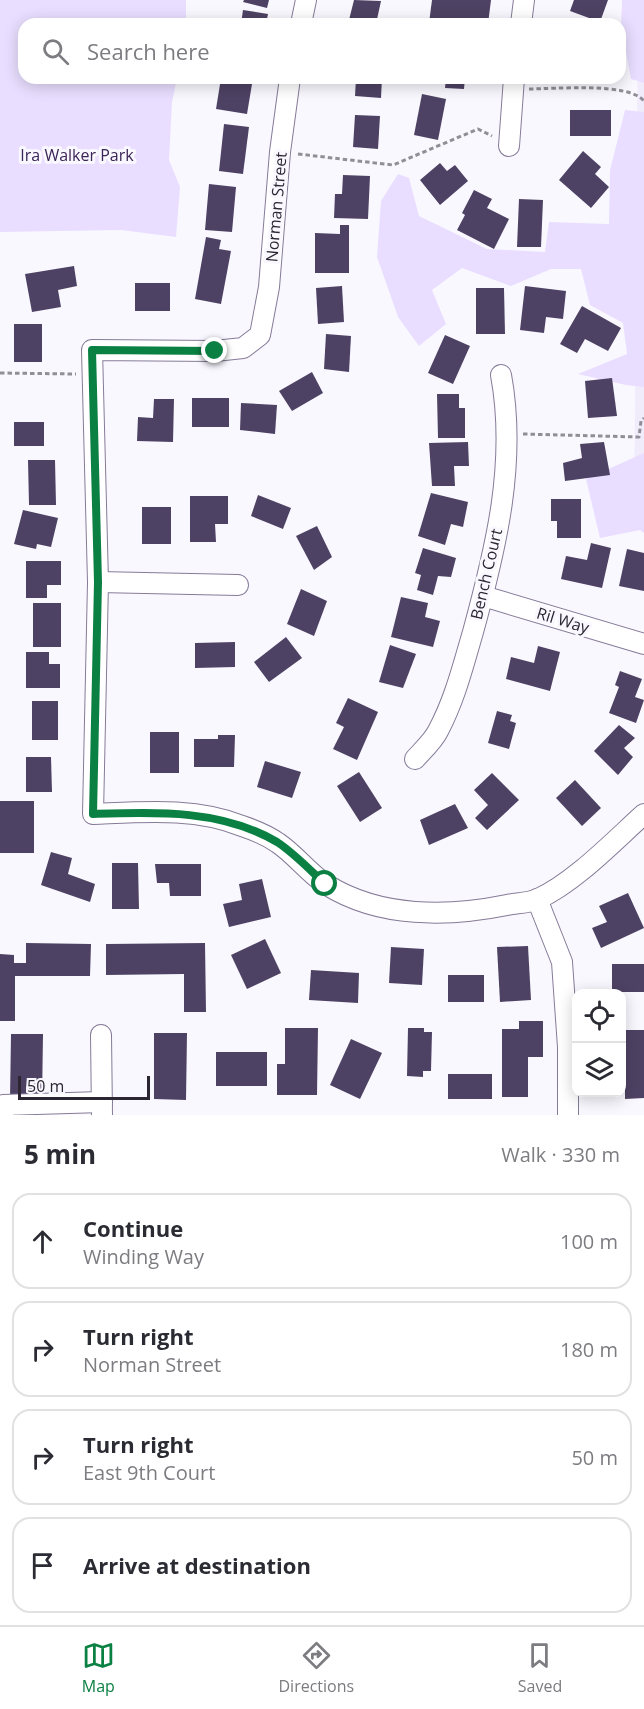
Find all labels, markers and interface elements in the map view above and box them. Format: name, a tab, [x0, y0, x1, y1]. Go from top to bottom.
search box	[18, 18, 626, 84]
icon: search	[39, 35, 72, 68]
text: Search here	[87, 36, 210, 66]
park label: Ira Walker Park	[20, 144, 134, 166]
street label: Norman Street	[260, 151, 292, 263]
route end	[201, 337, 227, 363]
street label: Bench Court	[465, 526, 507, 622]
street label: Ril Way	[534, 602, 593, 639]
route start	[311, 870, 337, 896]
map controls	[572, 989, 626, 1097]
button: locate	[572, 989, 626, 1043]
button: layers	[572, 1043, 626, 1097]
scale bar	[18, 1073, 150, 1100]
text: 50 m	[27, 1075, 64, 1097]
text: 5 min	[24, 1136, 96, 1172]
text: Walk · 330 m	[501, 1141, 620, 1168]
text: Continue	[83, 1213, 183, 1243]
icon: ahead	[26, 1225, 59, 1258]
text: 100 m	[560, 1228, 618, 1255]
text: Winding Way	[83, 1243, 204, 1270]
text: Turn right	[83, 1321, 194, 1351]
icon: right	[26, 1333, 59, 1366]
text: 180 m	[560, 1336, 618, 1363]
text: Norman Street	[83, 1351, 221, 1378]
text: Turn right	[83, 1429, 194, 1459]
icon: right	[26, 1441, 59, 1474]
text: 50 m	[571, 1444, 618, 1471]
text: East 9th Court	[83, 1459, 215, 1486]
icon: arrive	[26, 1549, 59, 1582]
text: Arrive at destination	[83, 1550, 311, 1580]
tab: Map	[82, 1639, 115, 1697]
tab: Directions	[278, 1639, 354, 1697]
tab: Saved	[518, 1639, 562, 1697]

